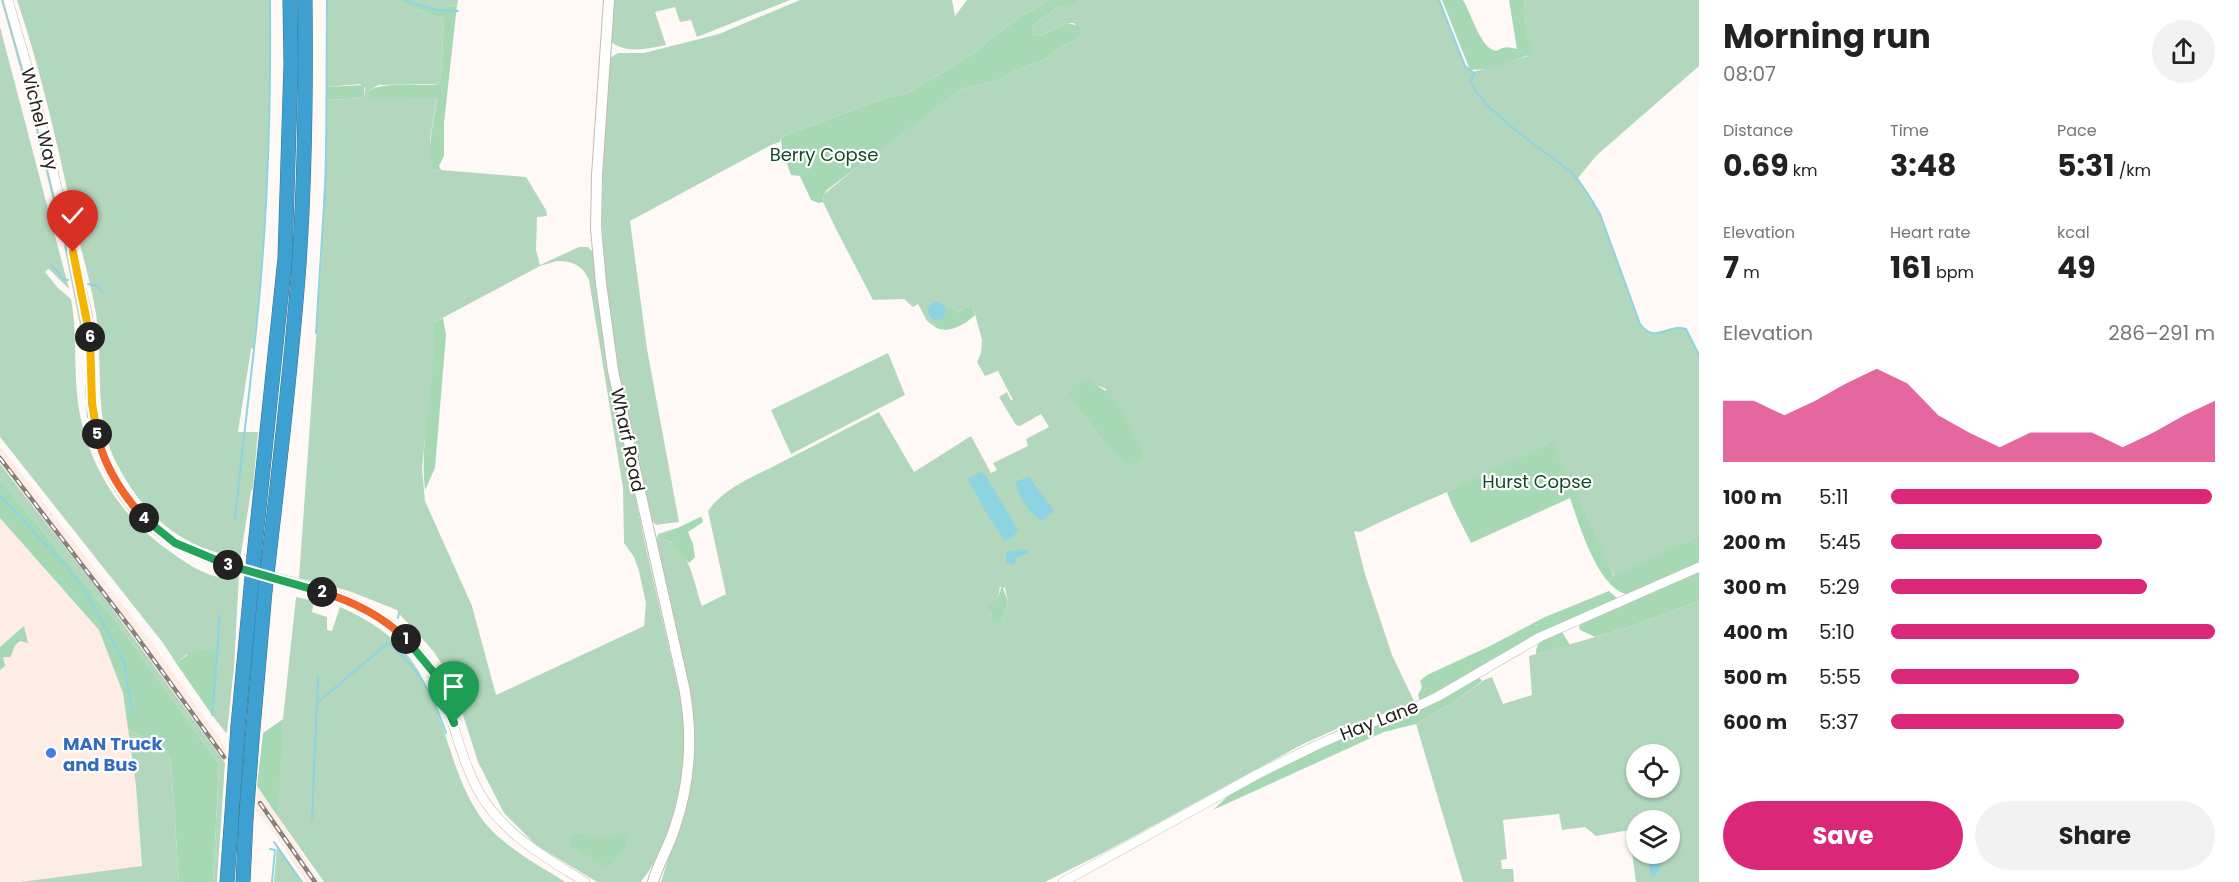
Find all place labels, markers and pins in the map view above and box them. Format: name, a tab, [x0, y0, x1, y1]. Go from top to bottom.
pin	[47, 190, 98, 252]
pin: 6	[75, 322, 105, 352]
pin: 5	[82, 419, 112, 449]
pin: 4	[129, 503, 159, 533]
pin: 3	[213, 550, 243, 580]
pin: 2	[307, 577, 337, 607]
pin: 1	[391, 624, 421, 654]
pin	[428, 661, 479, 723]
place label: MAN Truck and Bus	[63, 731, 164, 777]
marker: MAN Truck and Bus	[44, 746, 58, 760]

